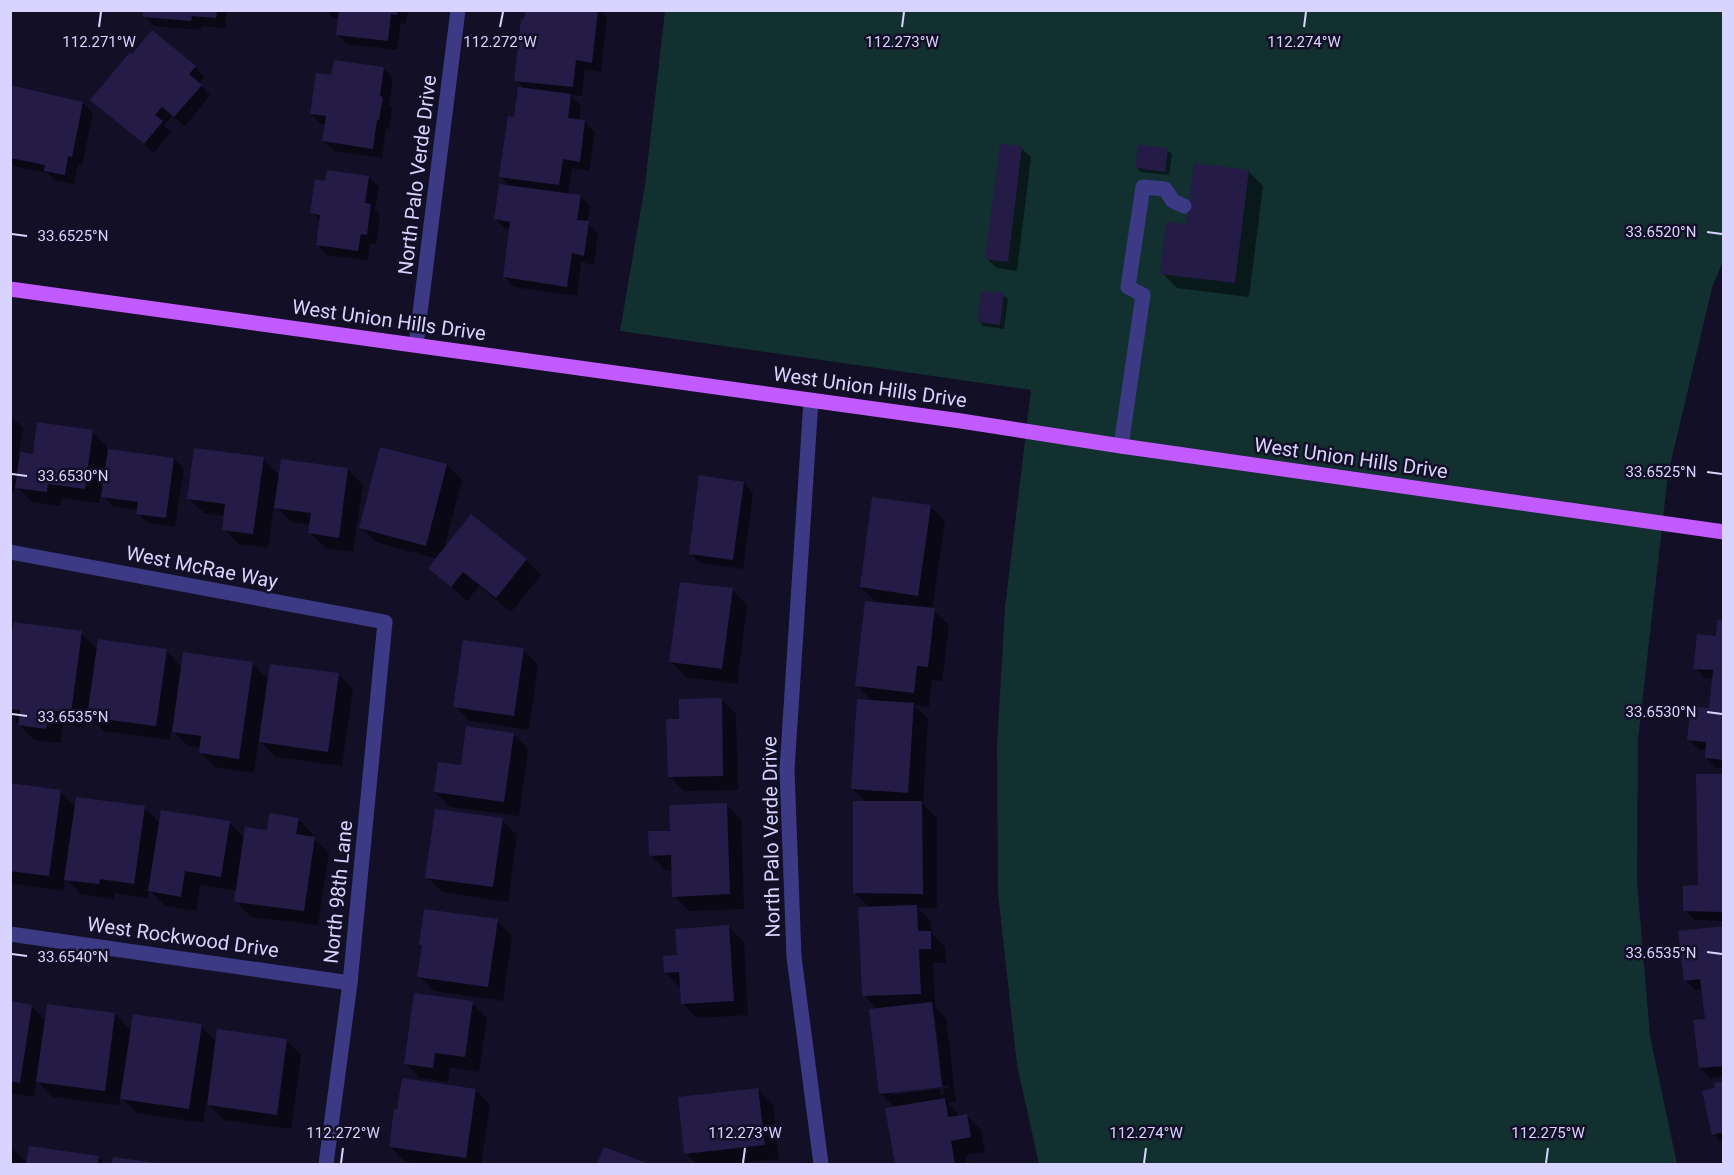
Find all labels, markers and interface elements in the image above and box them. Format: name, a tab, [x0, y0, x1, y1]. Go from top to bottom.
text: 112.271°W	[62, 33, 136, 51]
text: 112.272°W	[463, 33, 537, 51]
text: 112.273°W	[865, 33, 939, 51]
text: 112.274°W	[1267, 33, 1341, 51]
street label: North Palo Verde Drive	[393, 74, 441, 276]
text: 33.6520°N	[1626, 223, 1696, 241]
text: 33.6525°N	[38, 227, 108, 245]
street label: West Union Hills Drive	[291, 295, 487, 345]
street label: West Union Hills Drive	[772, 362, 968, 412]
street label: West Union Hills Drive	[1253, 433, 1449, 483]
text: 33.6525°N	[1626, 463, 1696, 481]
text: 33.6530°N	[38, 467, 108, 485]
street label: West McRae Way	[124, 541, 280, 594]
text: 33.6530°N	[1626, 703, 1696, 721]
text: 33.6535°N	[38, 708, 108, 726]
street label: North Palo Verde Drive	[757, 736, 785, 938]
street label: North 98th Lane	[319, 819, 357, 965]
street label: West Rockwood Drive	[86, 912, 280, 962]
text: 33.6535°N	[1626, 944, 1696, 962]
text: 33.6540°N	[38, 948, 108, 966]
text: 112.272°W	[306, 1124, 380, 1142]
text: 112.273°W	[708, 1124, 782, 1142]
text: 112.274°W	[1109, 1124, 1183, 1142]
text: 112.275°W	[1511, 1124, 1585, 1142]

